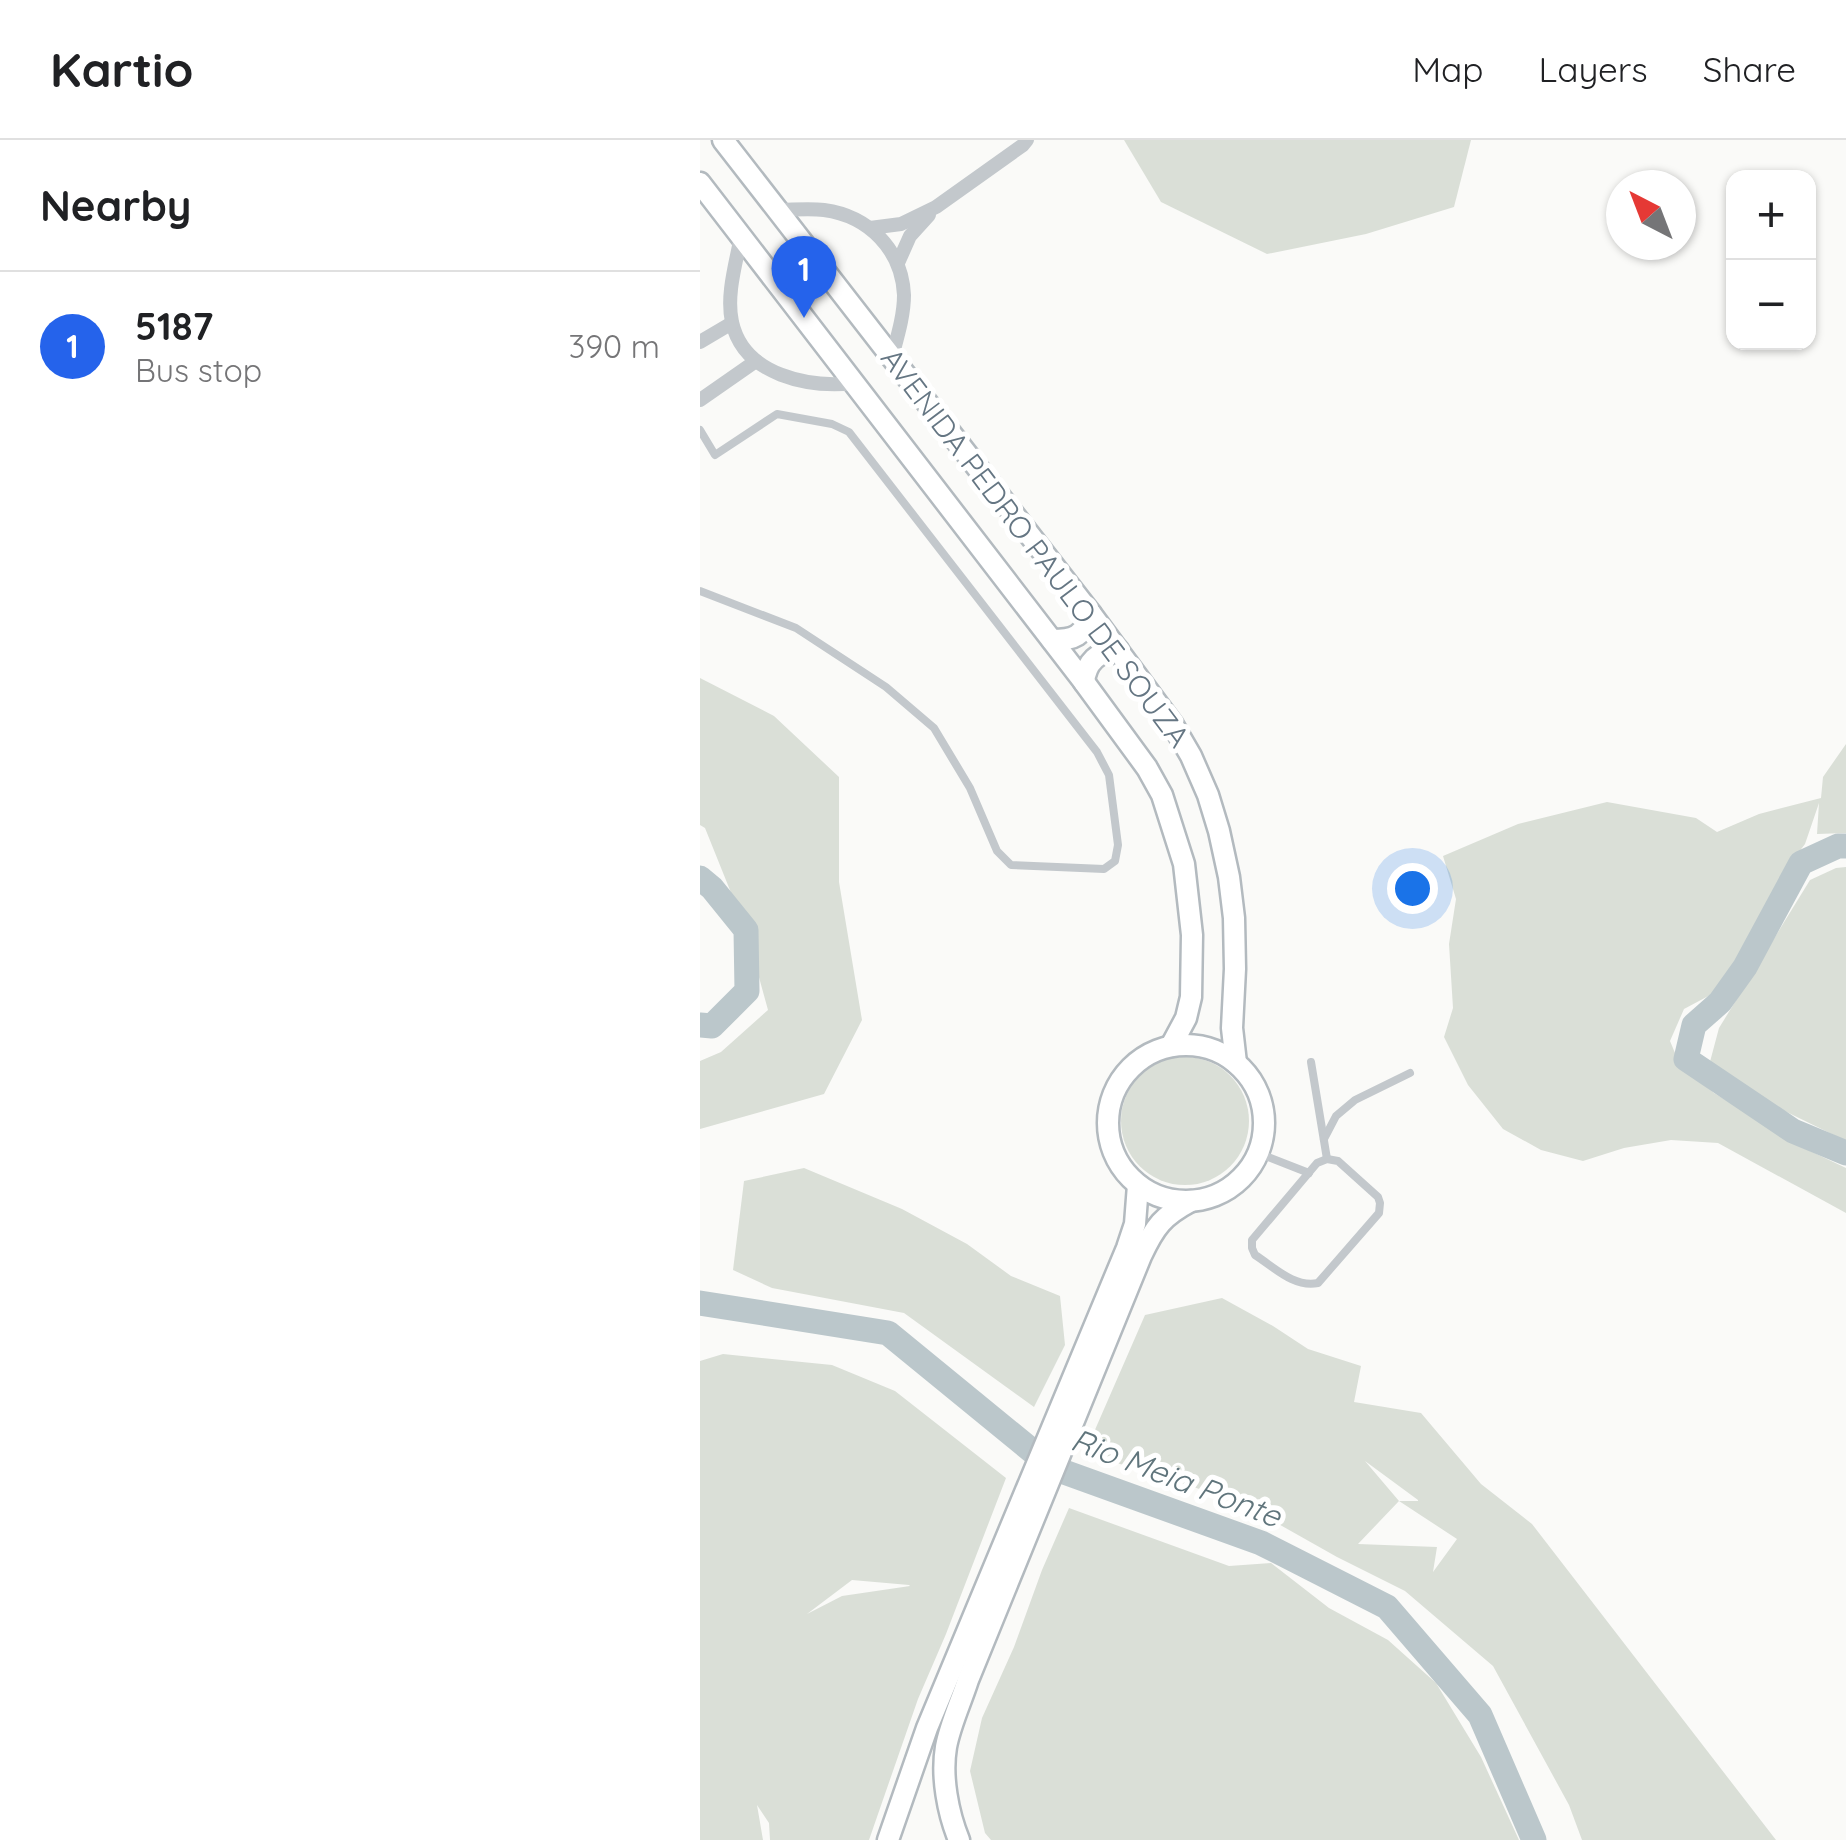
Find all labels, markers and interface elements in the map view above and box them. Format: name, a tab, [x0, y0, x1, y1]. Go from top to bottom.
text: Kartio	[50, 39, 193, 99]
text: Map	[1412, 47, 1484, 91]
text: Layers	[1539, 47, 1648, 91]
text: Share	[1703, 47, 1796, 91]
north arrow	[1606, 170, 1696, 260]
map controls	[1726, 170, 1816, 350]
button: +	[1726, 170, 1816, 260]
text: Nearby	[40, 179, 191, 232]
pin: 1	[772, 236, 836, 318]
button: −	[1726, 260, 1816, 350]
text: 5187	[135, 302, 213, 350]
text: 1	[66, 326, 79, 366]
text: 390 m	[568, 326, 660, 366]
street label: AVENIDA PEDRO PAULO DE SOUZA	[873, 340, 1198, 755]
text: Bus stop	[135, 350, 262, 390]
your location	[1387, 863, 1438, 914]
water label: Rio Meia Ponte	[1066, 1419, 1289, 1536]

